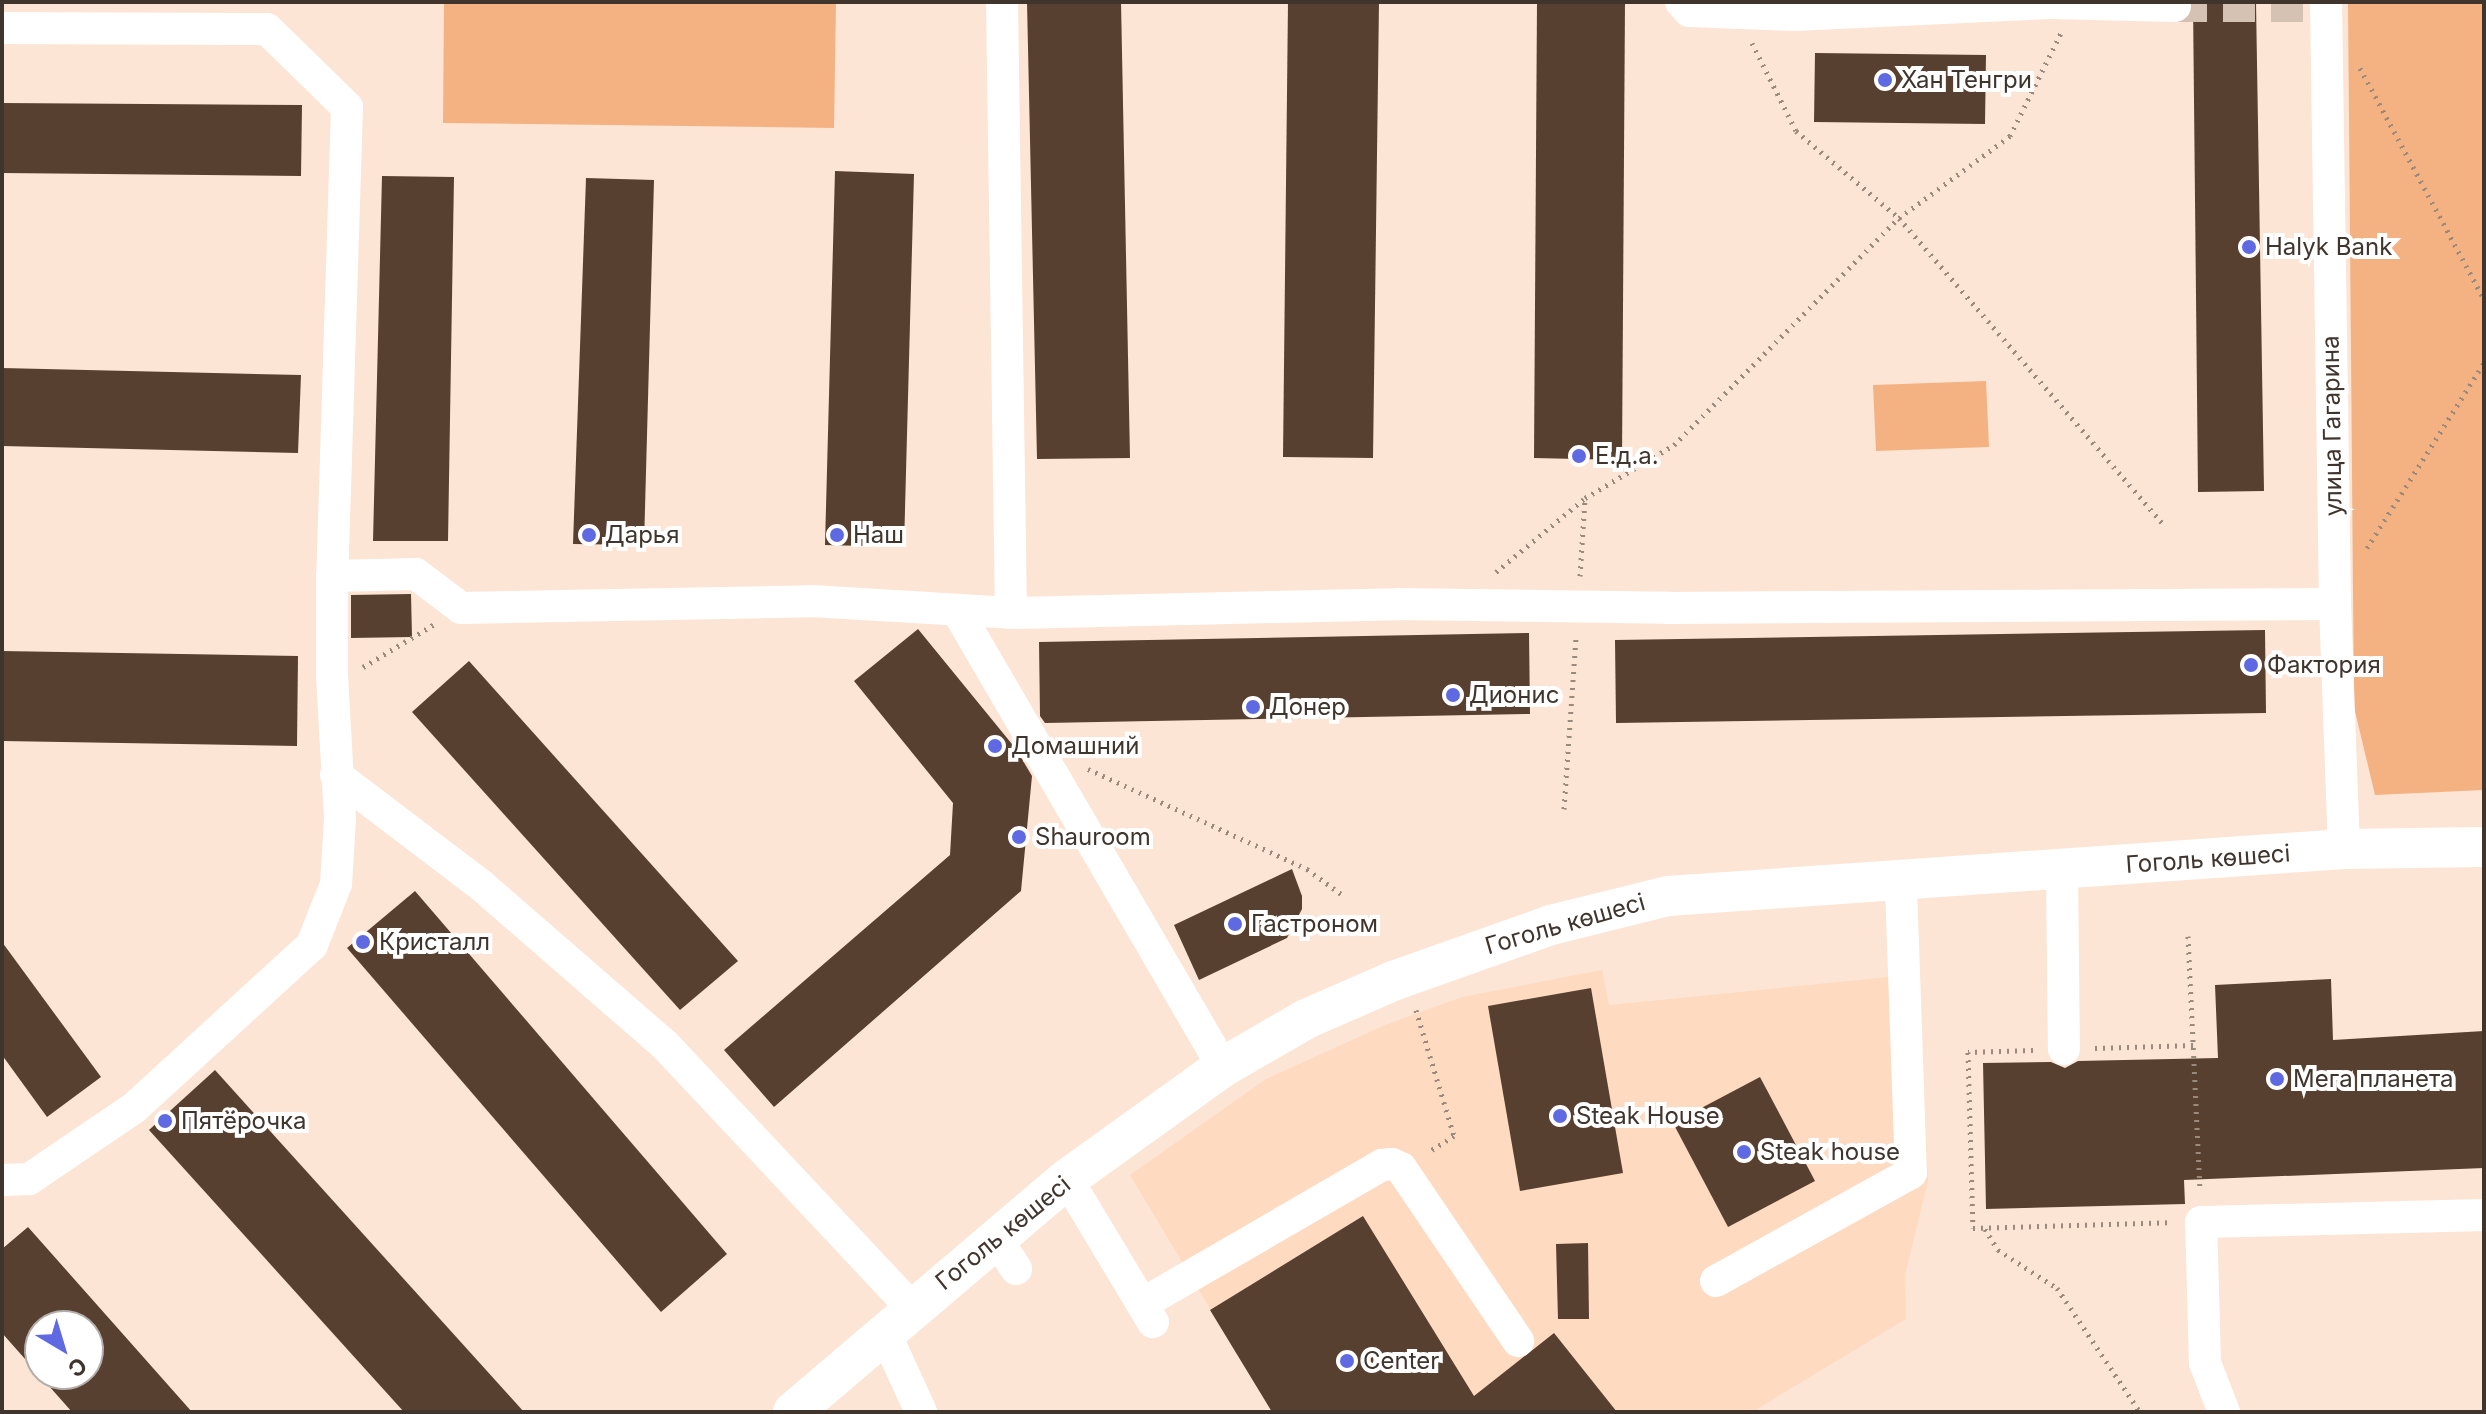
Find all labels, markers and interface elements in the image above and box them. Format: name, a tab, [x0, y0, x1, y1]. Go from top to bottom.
place label: Хан Тенгри	[1901, 66, 2032, 94]
marker: Хан Тенгри	[1876, 71, 1894, 89]
place label: Halyk Bank	[2265, 233, 2392, 261]
marker: Halyk Bank	[2240, 238, 2258, 256]
street label: улица Гагарина	[2316, 335, 2348, 517]
place label: Е.д.а.	[1595, 442, 1659, 470]
marker: Е.д.а.	[1570, 447, 1588, 465]
place label: Дарья	[605, 521, 680, 549]
place label: Наш	[853, 521, 904, 549]
marker: Дарья	[580, 526, 598, 544]
marker: Наш	[828, 526, 846, 544]
place label: Фактория	[2267, 651, 2381, 679]
marker: Фактория	[2242, 656, 2260, 674]
place label: Дионис	[1469, 681, 1559, 709]
marker: Дионис	[1444, 686, 1462, 704]
place label: Донер	[1269, 693, 1346, 721]
marker: Донер	[1244, 698, 1262, 716]
place label: Домашний	[1011, 732, 1139, 760]
marker: Домашний	[986, 737, 1004, 755]
place label: Shauroom	[1035, 823, 1151, 851]
marker: Shauroom	[1010, 828, 1028, 846]
street label: Гоголь көшесі	[2125, 839, 2291, 879]
street label: Гоголь көшесі	[1482, 887, 1648, 961]
place label: Гастроном	[1251, 910, 1378, 938]
marker: Гастроном	[1226, 915, 1244, 933]
place label: Кристалл	[379, 928, 490, 956]
marker: Кристалл	[354, 933, 372, 951]
place label: Мега планета	[2293, 1065, 2454, 1093]
marker: Мега планета	[2268, 1070, 2286, 1088]
place label: Steak House	[1576, 1102, 1720, 1130]
place label: Пятёрочка	[181, 1107, 307, 1135]
marker: Steak House	[1551, 1107, 1569, 1125]
marker: Пятёрочка	[156, 1112, 174, 1130]
place label: Steak house	[1760, 1138, 1900, 1166]
marker: Steak house	[1735, 1143, 1753, 1161]
street label: Гоголь көшесі	[930, 1170, 1076, 1296]
north arrow	[24, 1310, 104, 1390]
place label: Center	[1363, 1347, 1439, 1375]
text: С	[63, 1352, 92, 1383]
marker: Center	[1338, 1352, 1356, 1370]

